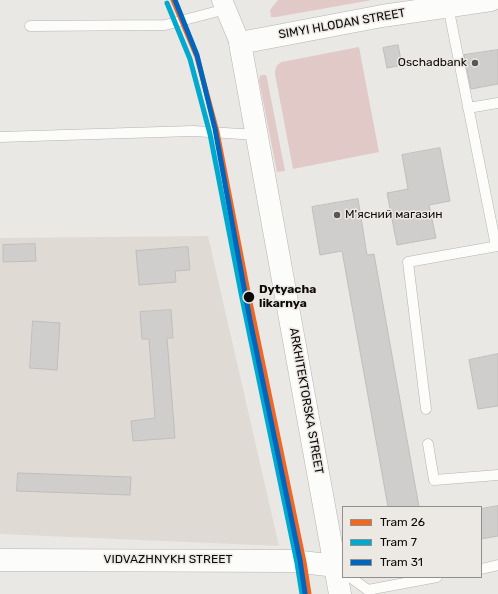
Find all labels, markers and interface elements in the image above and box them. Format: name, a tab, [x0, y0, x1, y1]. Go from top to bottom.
street label: SIMYI HLODAN STREET	[277, 6, 407, 42]
place label: Oschadbank	[398, 56, 467, 70]
marker: Oschadbank	[470, 58, 480, 68]
place label: М'ясний магазин	[345, 208, 443, 222]
marker: М'ясний магазин	[332, 210, 342, 220]
place label: Dytyacha likarnya	[259, 283, 316, 311]
marker: Dytyacha likarnya	[242, 290, 256, 304]
street label: ARKHITEKTORSKA STREET	[286, 327, 326, 475]
legend	[342, 506, 482, 578]
text: Tram 26	[380, 515, 425, 529]
text: Tram 7	[380, 535, 417, 549]
street label: VIDVAZHNYKH STREET	[104, 553, 232, 567]
text: Tram 31	[380, 555, 423, 569]

